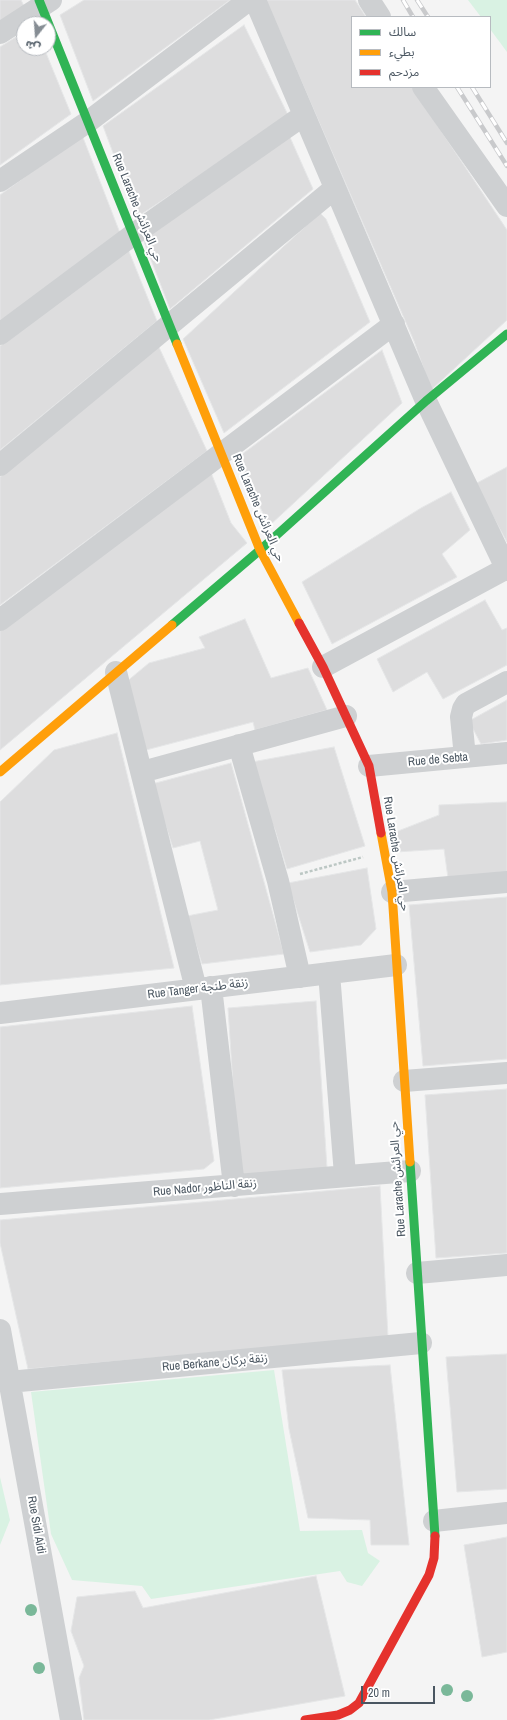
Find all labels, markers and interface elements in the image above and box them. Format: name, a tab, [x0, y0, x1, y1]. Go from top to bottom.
north arrow	[16, 16, 56, 56]
legend	[351, 16, 491, 88]
text: سالك	[389, 24, 416, 40]
text: ش	[24, 38, 42, 55]
text: بطيء	[389, 44, 415, 60]
text: مزدحم	[389, 64, 419, 80]
street label: Rue Larache حي العرائش	[109, 152, 165, 264]
street label: Rue Larache حي العرائش	[229, 452, 287, 564]
street label: Rue de Sebta	[407, 750, 469, 770]
street label: Rue Larache حي العرائش	[380, 796, 412, 912]
street label: Rue Tanger زنقة طنجة	[147, 976, 249, 1002]
street label: Rue Larache حي العرائش	[387, 1121, 409, 1237]
street label: Rue Nador زنقة الناظور	[153, 1176, 257, 1200]
street label: Rue Berkane زنقة بركان	[162, 1351, 268, 1375]
street label: Rue Sidi Aidi	[24, 1495, 48, 1555]
scale bar	[363, 1678, 437, 1704]
text: 20 m	[368, 1685, 390, 1701]

